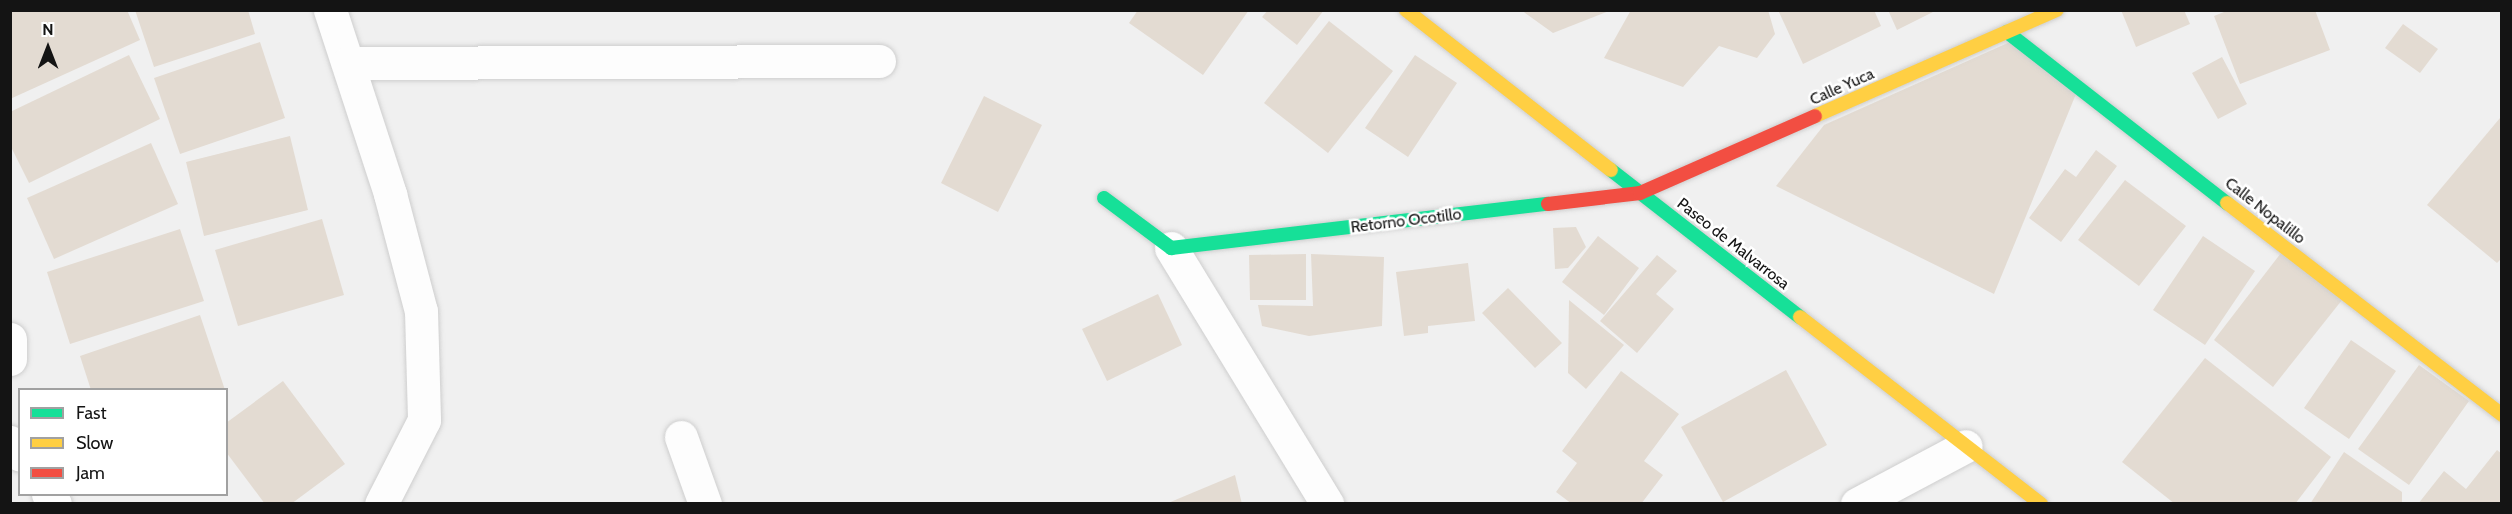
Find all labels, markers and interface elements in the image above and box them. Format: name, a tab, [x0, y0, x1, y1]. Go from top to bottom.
north arrow	[18, 18, 78, 78]
text: N	[42, 20, 54, 39]
street label: Calle Yuca	[1807, 64, 1877, 110]
street label: Calle Nopalillo	[2221, 174, 2309, 248]
street label: Paseo de Malvarrosa	[1673, 194, 1793, 294]
street label: Retorno Ocotillo	[1350, 205, 1462, 237]
legend	[18, 388, 228, 496]
text: Fast	[76, 402, 107, 424]
text: Slow	[76, 432, 113, 454]
text: Jam	[76, 462, 105, 484]

